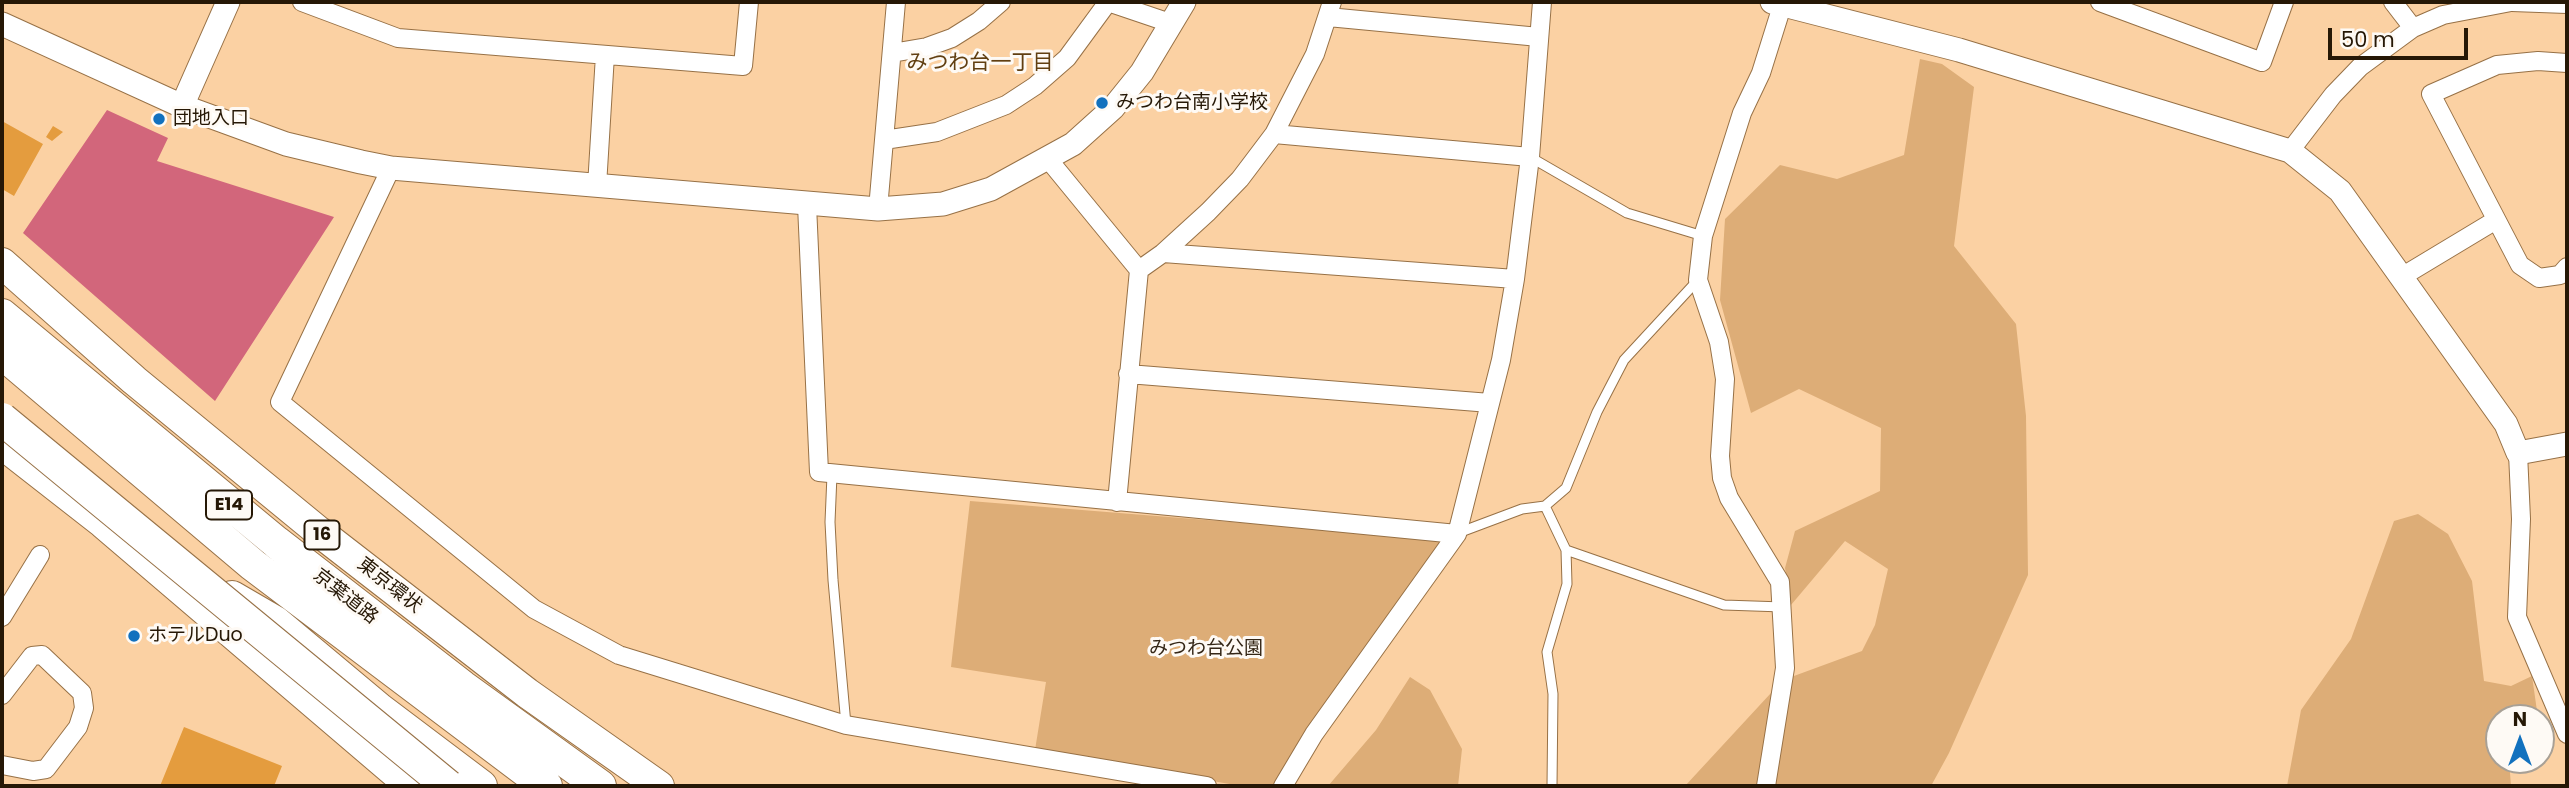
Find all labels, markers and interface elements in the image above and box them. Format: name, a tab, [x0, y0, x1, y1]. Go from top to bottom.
scale bar	[2331, 14, 2471, 58]
text: 50 m	[2341, 25, 2395, 54]
district label: みつわ台一丁目	[907, 51, 1053, 77]
place label: みつわ台南小学校	[1116, 92, 1268, 114]
marker: みつわ台南小学校	[1094, 95, 1110, 111]
place label: 団地入口	[173, 108, 249, 130]
marker: 団地入口	[151, 111, 167, 127]
road number: E14	[206, 490, 252, 520]
road number: 16	[304, 520, 340, 550]
street label: 東京環状	[352, 554, 426, 618]
street label: 京葉道路	[308, 565, 382, 629]
place label: ホテルDuo	[148, 625, 243, 647]
marker: ホテルDuo	[126, 628, 142, 644]
park label: みつわ台公園	[1149, 638, 1263, 660]
north arrow	[2485, 704, 2555, 774]
text: N	[2513, 706, 2527, 733]

